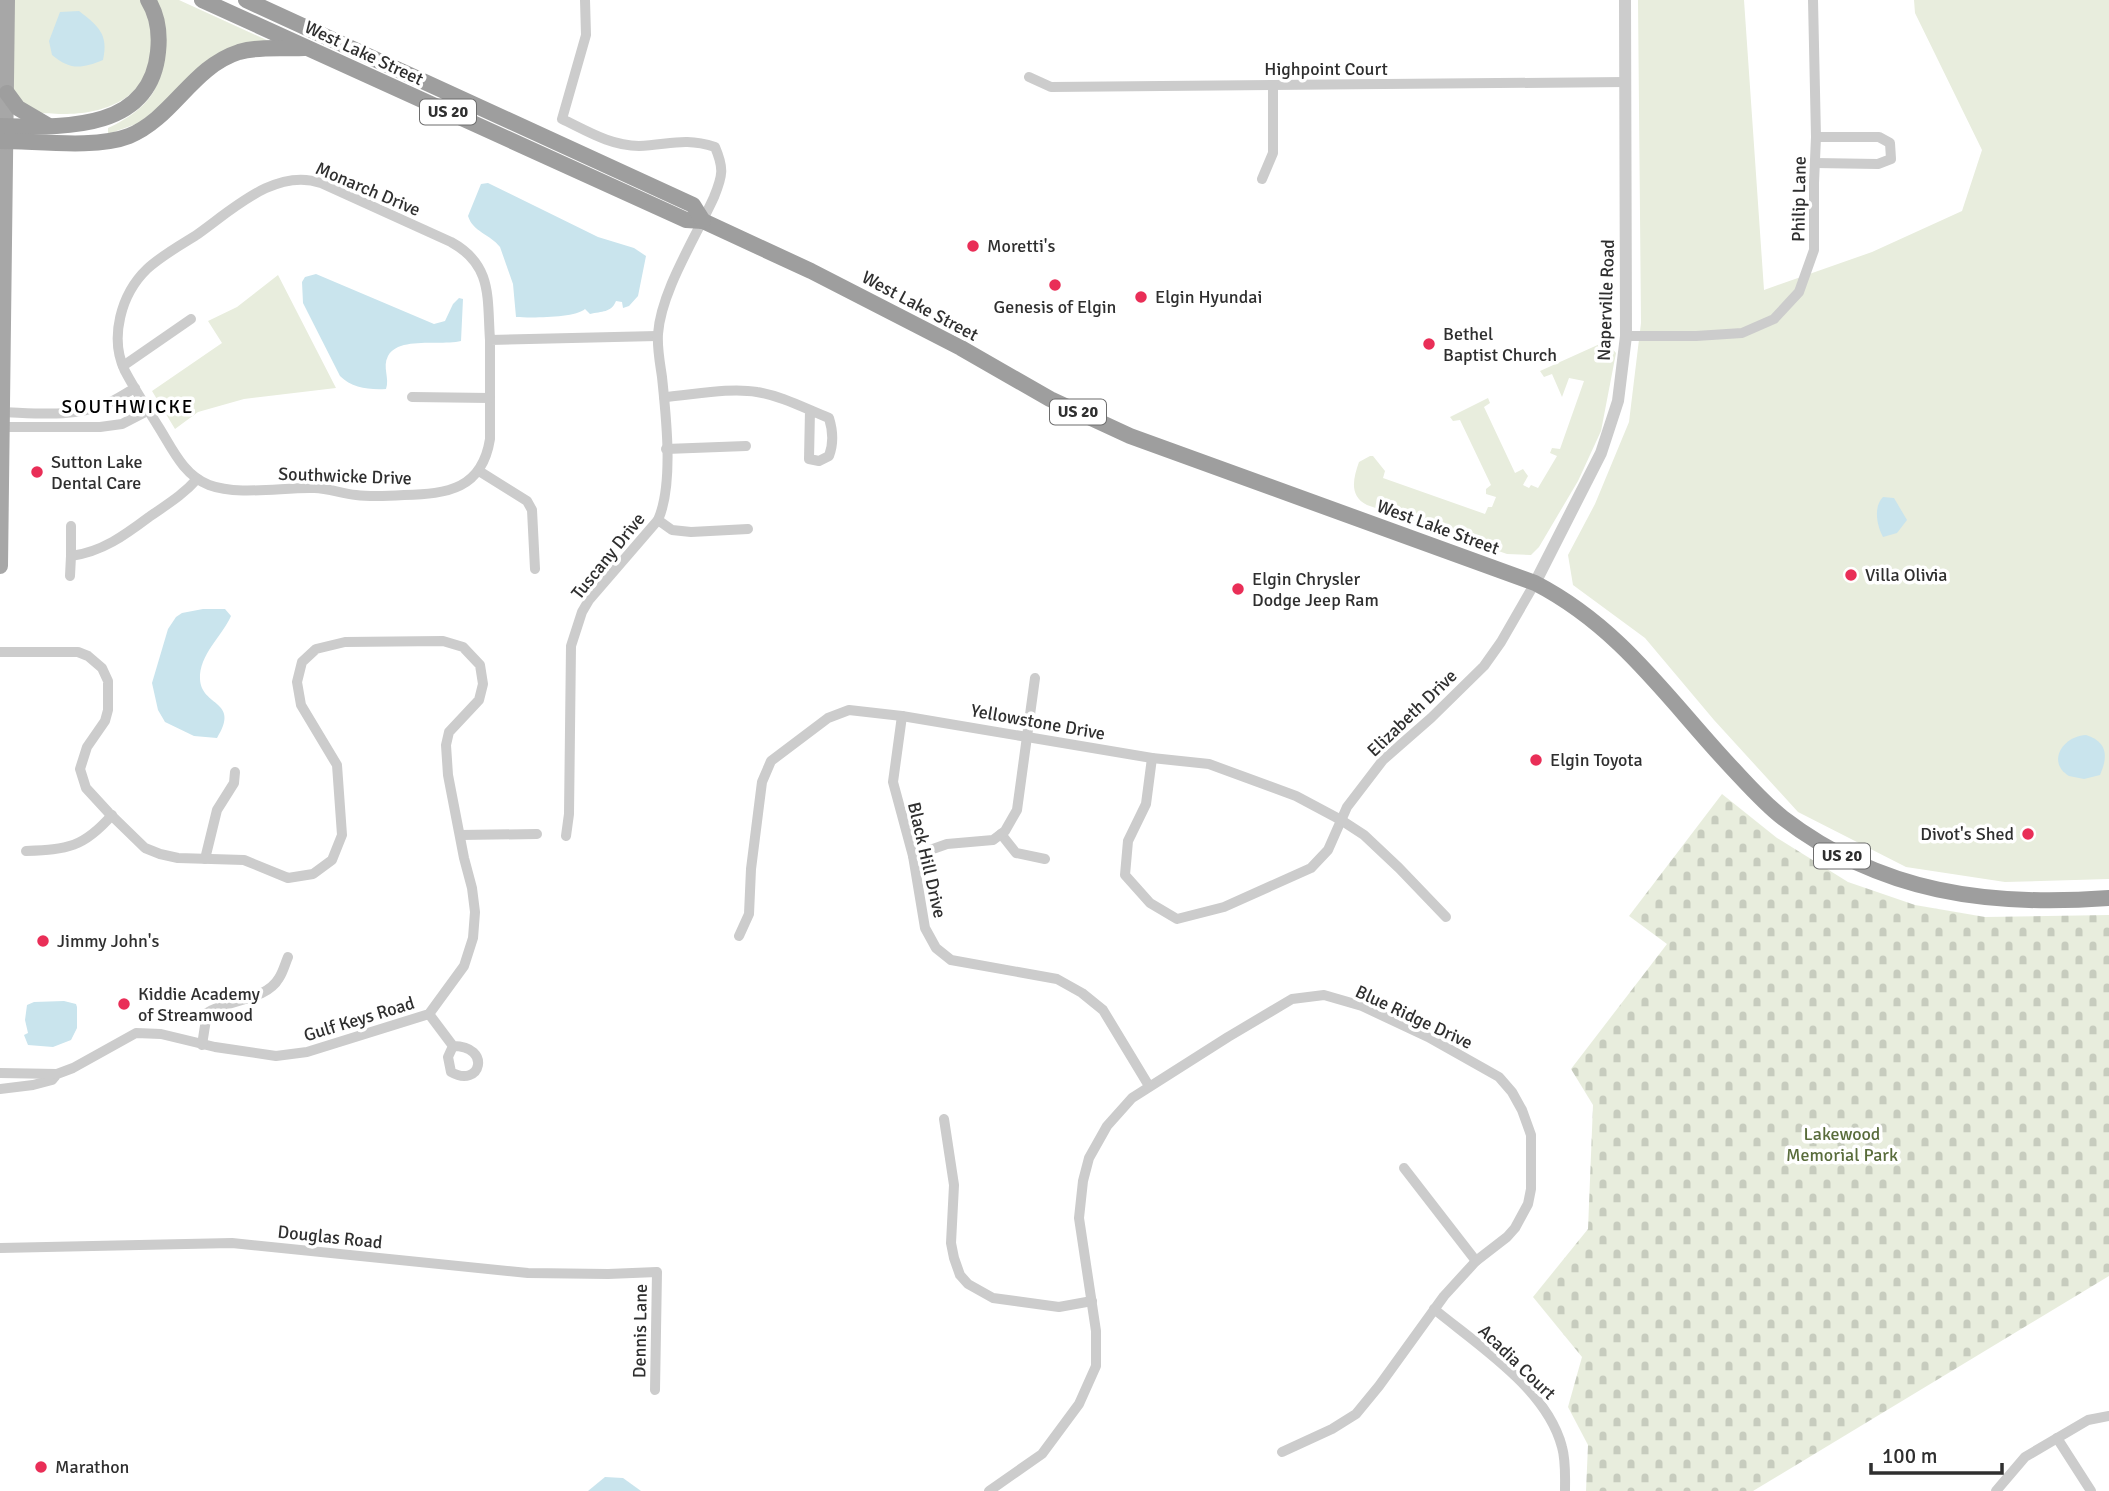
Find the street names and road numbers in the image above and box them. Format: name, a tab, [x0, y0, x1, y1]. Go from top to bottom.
street label: West Lake Street	[301, 16, 427, 90]
street label: Highpoint Court	[1264, 58, 1388, 80]
road number: US 20	[420, 100, 476, 124]
street label: Philip Lane	[1787, 156, 1811, 242]
street label: Monarch Drive	[312, 157, 424, 221]
street label: Naperville Road	[1593, 239, 1619, 361]
street label: West Lake Street	[858, 266, 982, 346]
road number: US 20	[1050, 400, 1106, 424]
street label: Southwicke Drive	[278, 463, 412, 489]
street label: West Lake Street	[1374, 495, 1502, 559]
street label: Tuscany Drive	[566, 508, 650, 604]
street label: Elizabeth Drive	[1363, 665, 1461, 761]
street label: Yellowstone Drive	[969, 699, 1107, 745]
street label: Black Hill Drive	[903, 800, 951, 920]
road number: US 20	[1814, 844, 1870, 869]
street label: Blue Ridge Drive	[1352, 980, 1476, 1054]
street label: Gulf Keys Road	[301, 992, 417, 1046]
street label: Douglas Road	[277, 1221, 383, 1253]
street label: Dennis Lane	[628, 1284, 652, 1378]
street label: Acadia Court	[1474, 1320, 1560, 1404]

